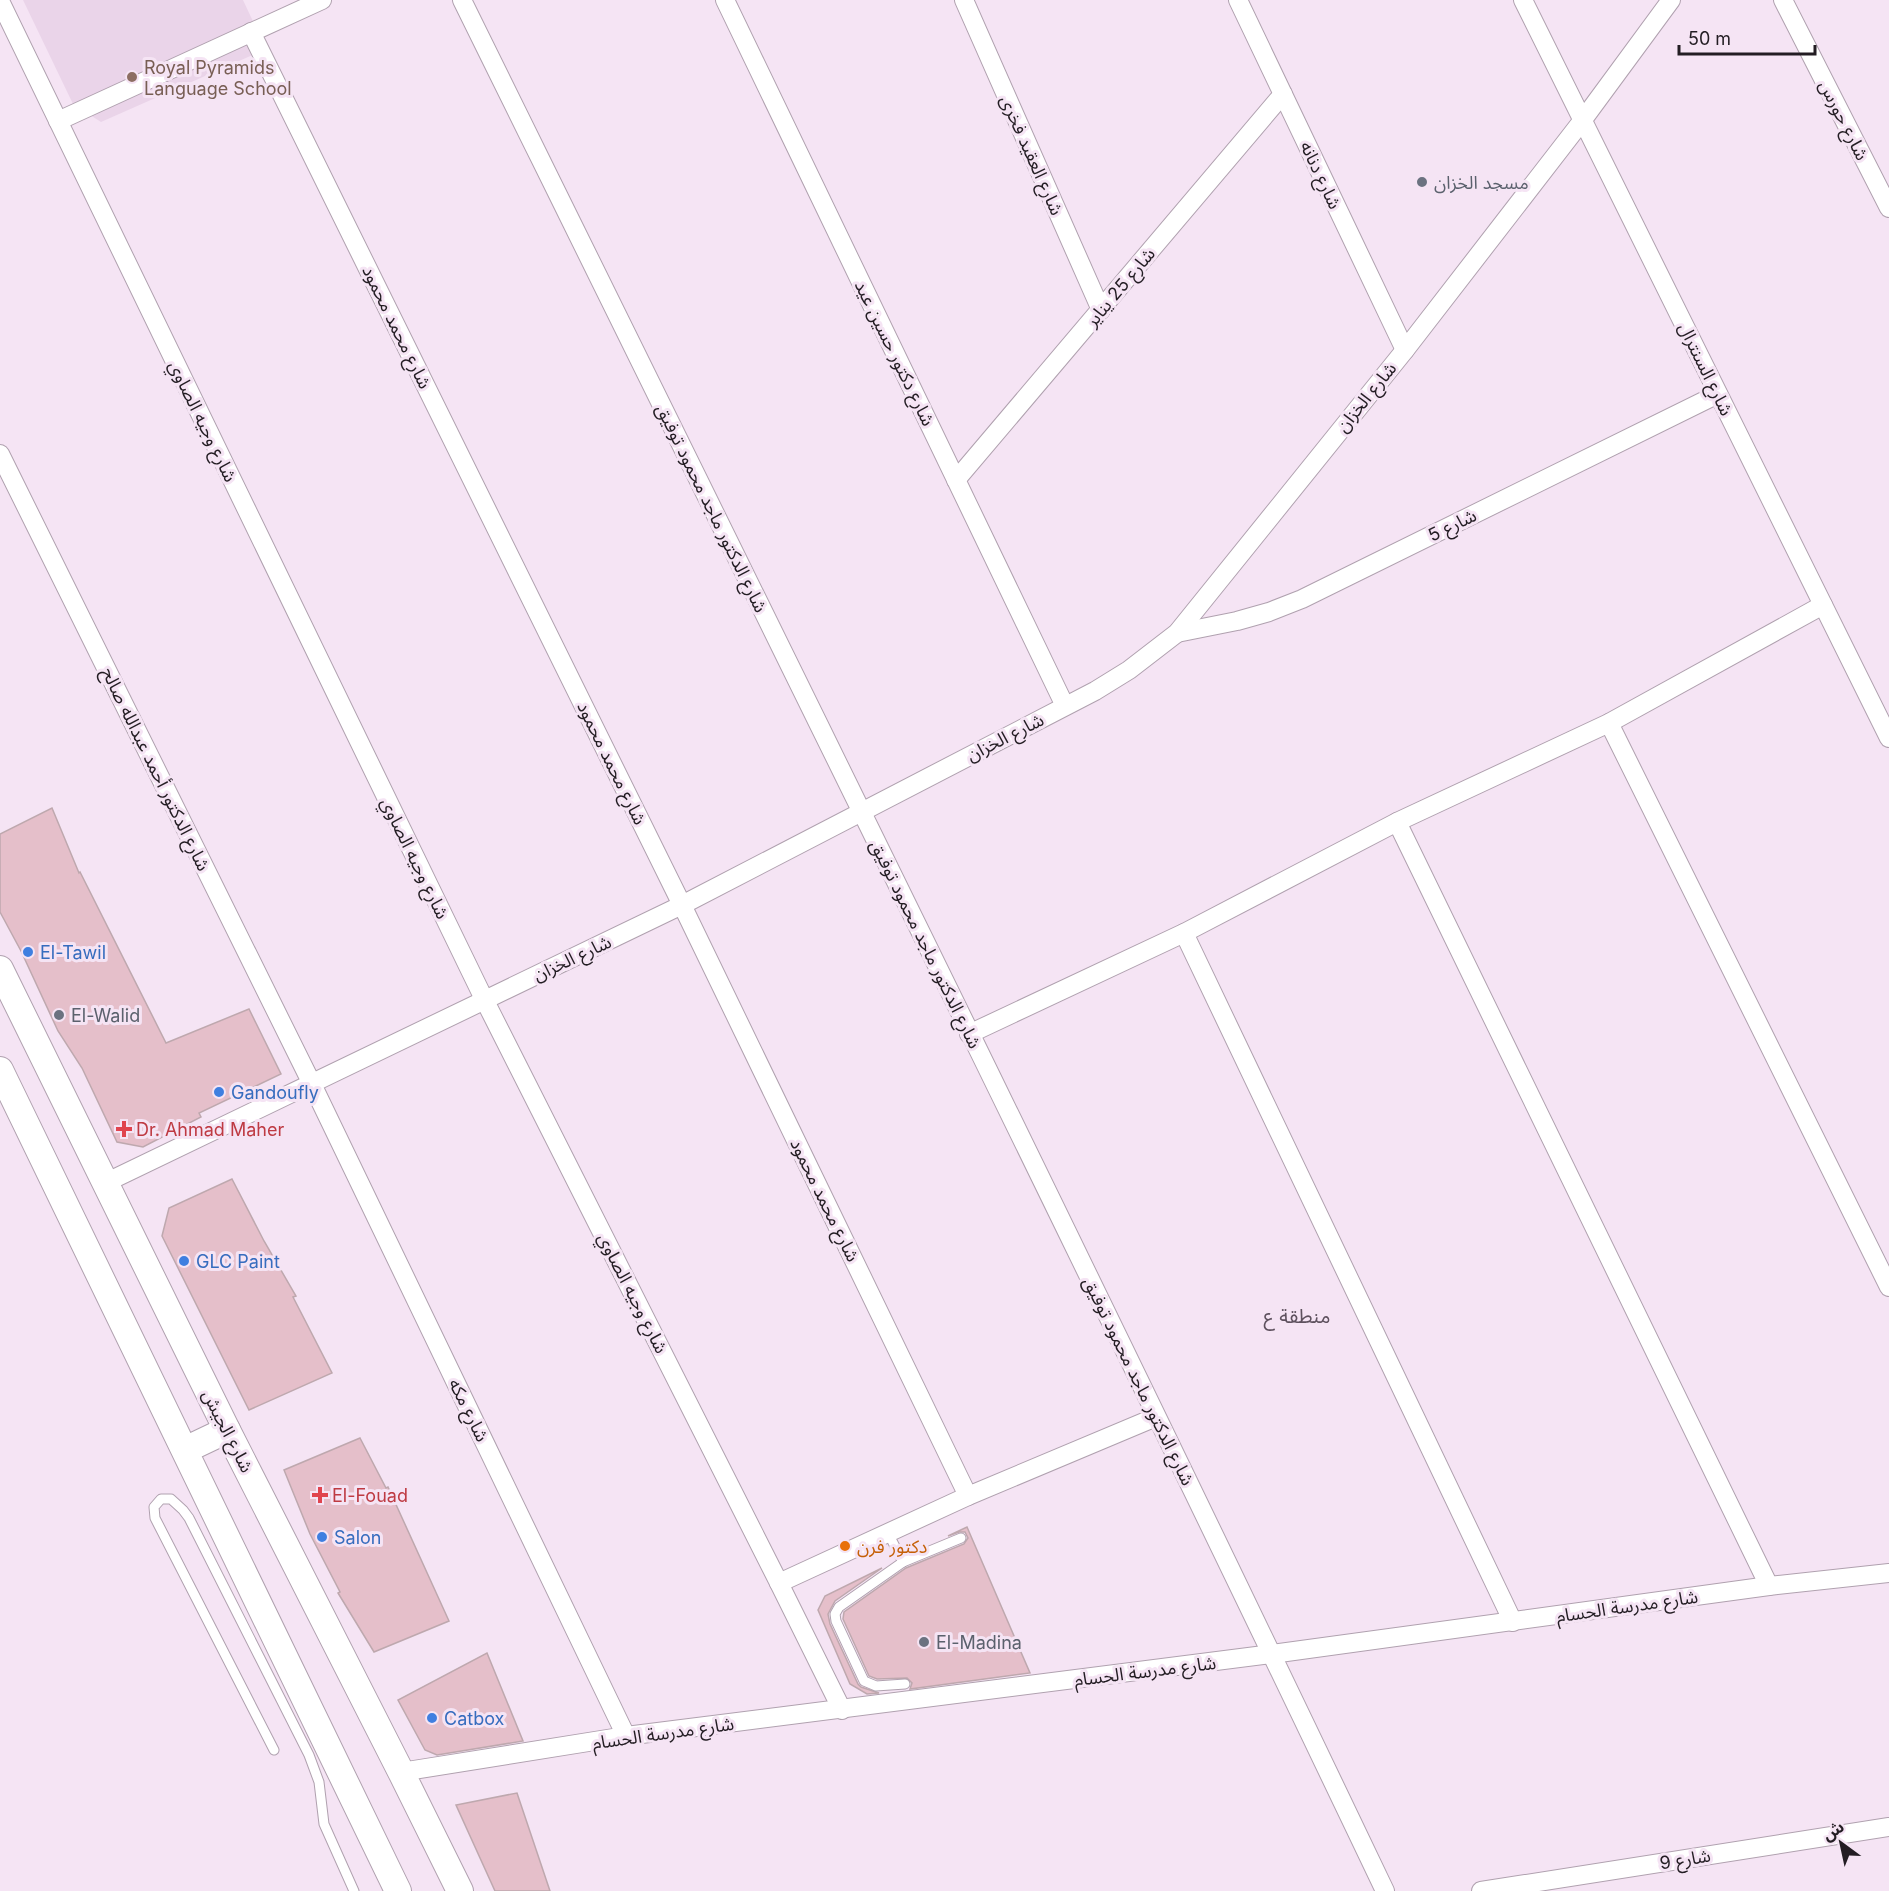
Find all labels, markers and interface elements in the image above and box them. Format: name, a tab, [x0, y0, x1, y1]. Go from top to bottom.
scale bar	[1679, 18, 1816, 56]
text: 50 m	[1688, 28, 1731, 49]
place label: Royal Pyramids Language School	[144, 57, 292, 99]
marker: Royal Pyramids Language School	[125, 70, 139, 84]
street label: شارع حورس	[1811, 76, 1873, 165]
street label: شارع العقيد فخرى	[993, 92, 1068, 220]
street label: شارع دنانه	[1293, 138, 1346, 214]
place label: مسجد الخزان	[1434, 172, 1529, 194]
marker: مسجد الخزان	[1415, 175, 1429, 189]
street label: شارع 25 يناير	[1080, 243, 1162, 334]
street label: شارع محمد محمود	[354, 262, 436, 394]
street label: شارع دكتور حسين عيد	[847, 277, 939, 431]
street label: شارع السنترال	[1671, 319, 1738, 421]
street label: شارع وجيه الصاوي	[161, 357, 241, 487]
street label: شارع الخزان	[1331, 358, 1404, 439]
street label: شارع الدكتور ماجد محمود توفيق	[649, 400, 772, 618]
street label: شارع 5	[1424, 504, 1481, 549]
street label: شارع الدكتور أحمد عبدالله صالح	[94, 664, 215, 876]
street label: شارع محمد محمود	[569, 698, 651, 830]
street label: شارع الخزان	[963, 709, 1049, 769]
street label: شارع وجيه الصاوي	[373, 794, 453, 924]
street label: شارع الدكتور ماجد محمود توفيق	[863, 836, 986, 1054]
street label: شارع الخزان	[530, 931, 616, 989]
place label: El-Tawil	[40, 942, 106, 963]
marker: El-Tawil	[21, 945, 35, 959]
place label: El-Walid	[71, 1005, 140, 1026]
marker: El-Walid	[52, 1008, 66, 1022]
place label: Gandoufly	[231, 1082, 319, 1103]
marker: Gandoufly	[212, 1085, 226, 1099]
place label: Dr. Ahmad Maher	[136, 1119, 284, 1140]
marker: Dr. Ahmad Maher	[117, 1122, 131, 1136]
street label: شارع محمد محمود	[782, 1135, 864, 1267]
street label: شارع وجيه الصاوي	[590, 1229, 672, 1359]
place label: GLC Paint	[196, 1251, 280, 1272]
marker: GLC Paint	[177, 1254, 191, 1268]
street label: شارع الدكتور ماجد محمود توفيق	[1076, 1273, 1199, 1491]
district label: منطقة ع	[1264, 1304, 1330, 1331]
street label: شارع مكه	[441, 1375, 493, 1447]
street label: شارع الجيش	[195, 1386, 258, 1478]
place label: El-Fouad	[332, 1485, 408, 1506]
marker: El-Fouad	[313, 1488, 327, 1502]
place label: Salon	[334, 1527, 381, 1548]
marker: Salon	[315, 1530, 329, 1544]
place label: دكتور فرن	[857, 1536, 927, 1558]
marker: دكتور فرن	[838, 1539, 852, 1553]
street label: شارع مدرسة الحسام	[1555, 1586, 1700, 1630]
place label: El-Madina	[936, 1632, 1022, 1653]
marker: El-Madina	[917, 1635, 931, 1649]
street label: شارع مدرسة الحسام	[1073, 1652, 1218, 1694]
place label: Catbox	[444, 1708, 505, 1729]
marker: Catbox	[425, 1711, 439, 1725]
street label: شارع مدرسة الحسام	[591, 1713, 736, 1757]
north arrow	[1811, 1813, 1871, 1873]
text: ش	[1818, 1816, 1848, 1845]
street label: شارع 9	[1658, 1845, 1713, 1877]

